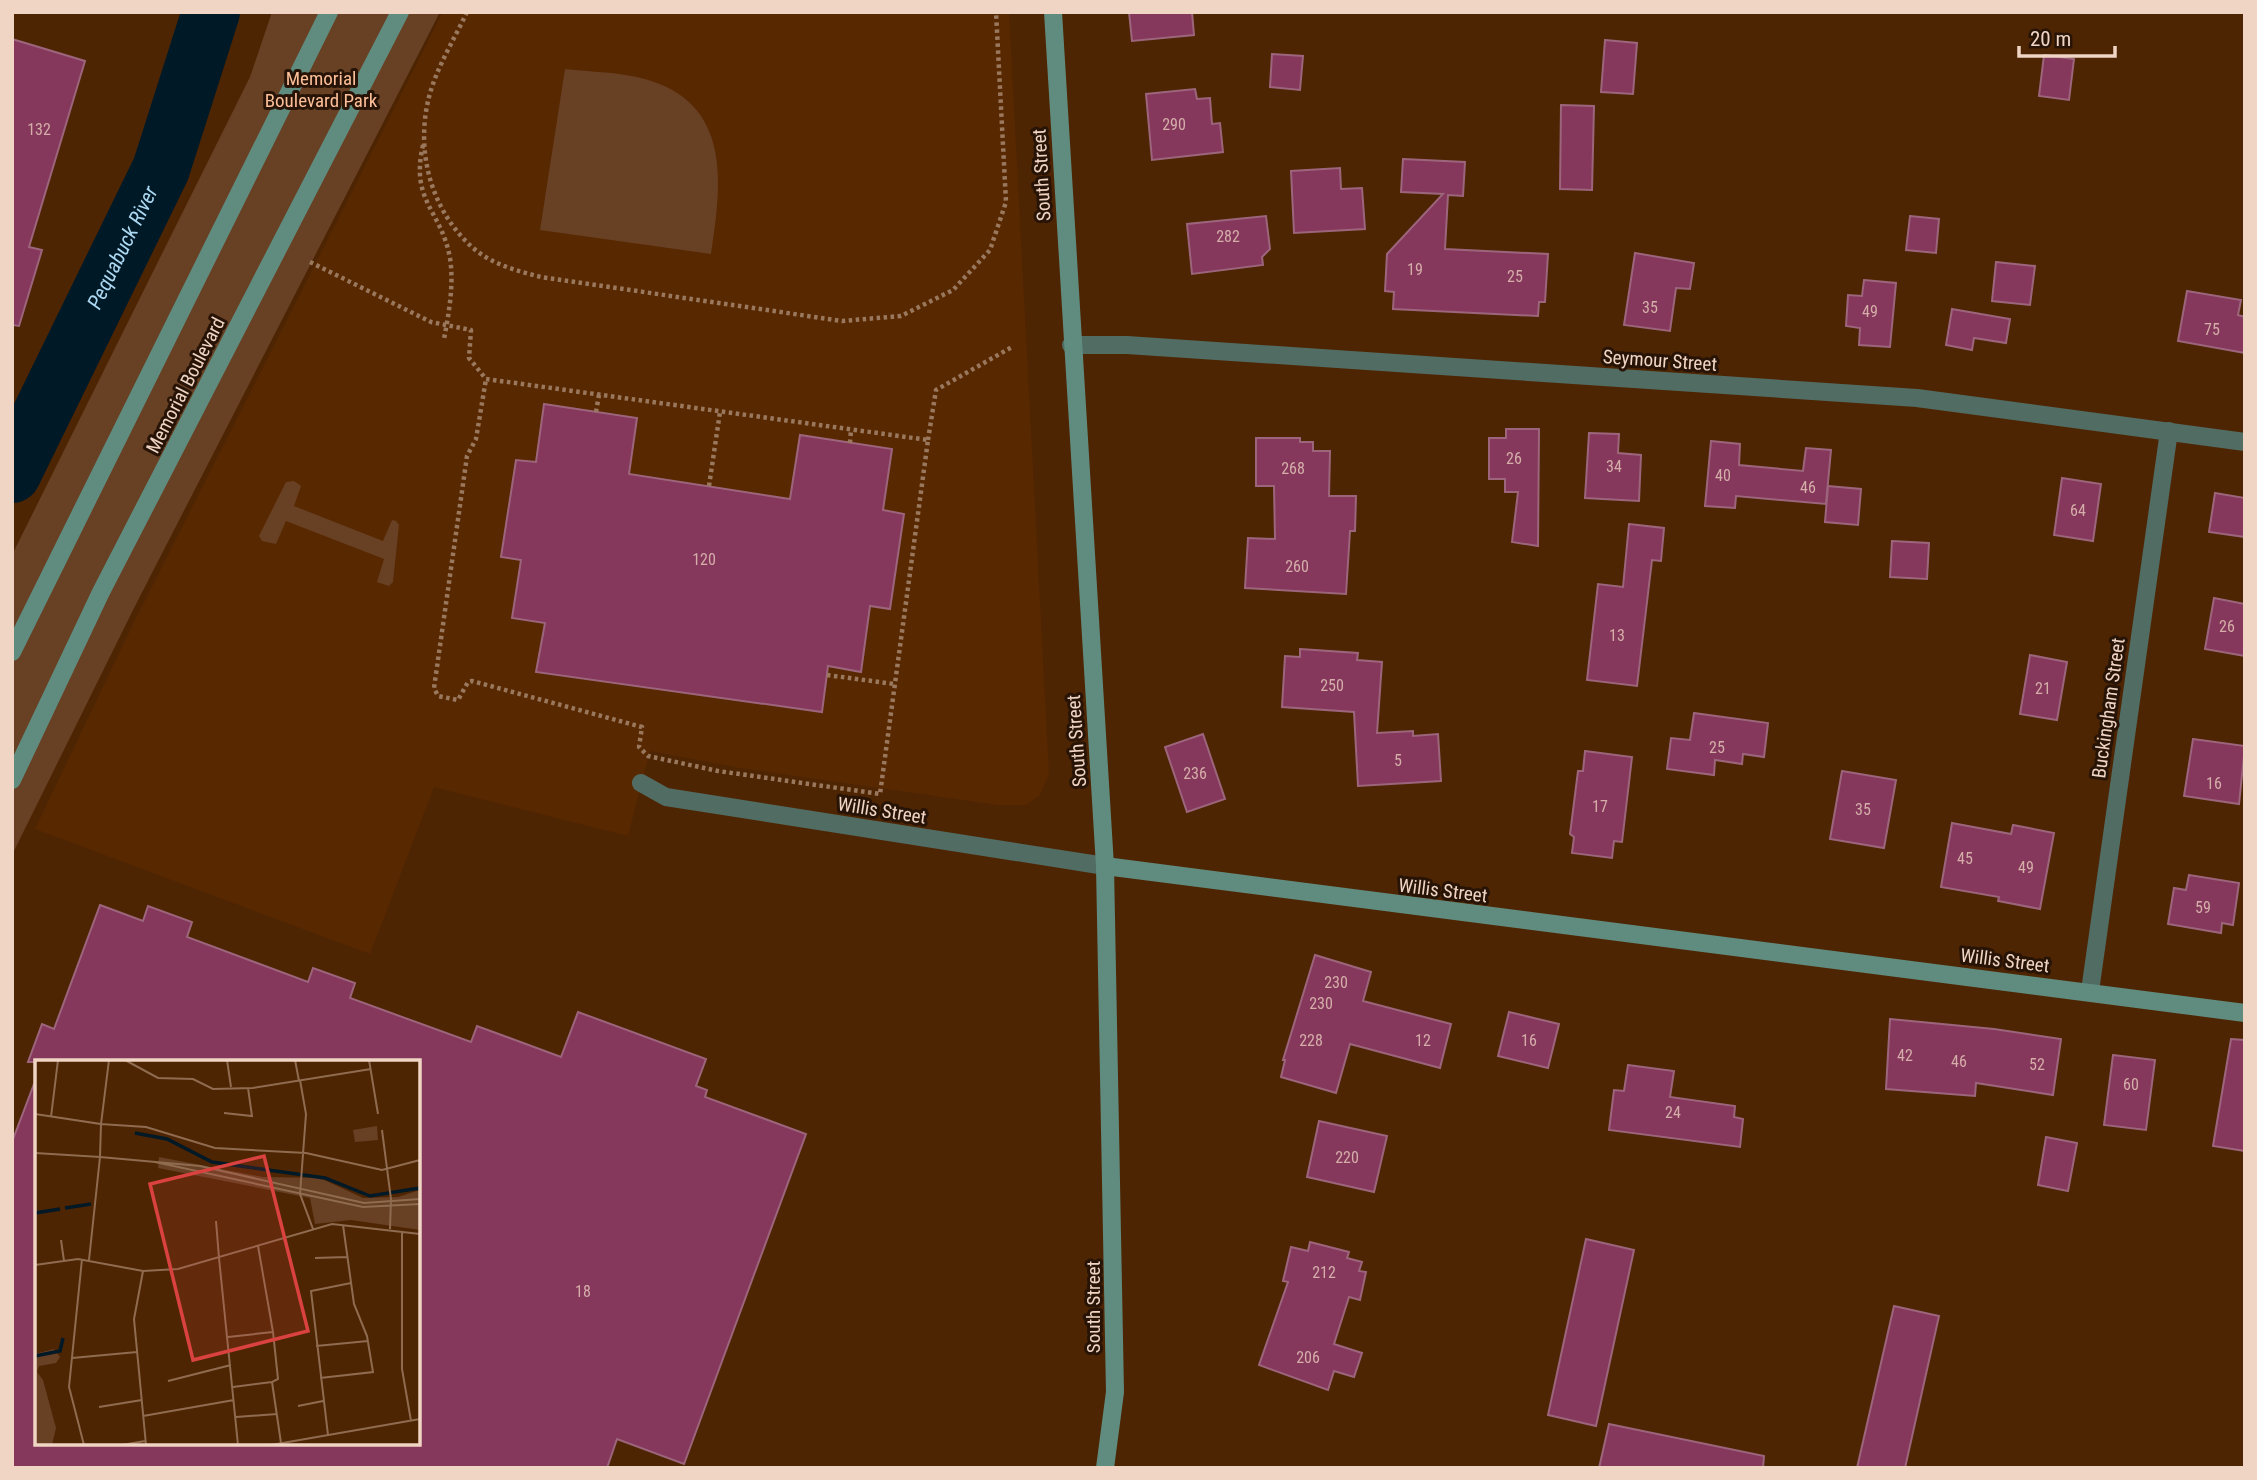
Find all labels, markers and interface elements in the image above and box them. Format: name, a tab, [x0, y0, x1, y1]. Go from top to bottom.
scale bar	[2019, 14, 2115, 58]
text: 20 m	[2030, 27, 2071, 51]
park label: Memorial Boulevard Park	[265, 67, 378, 112]
house number: 290	[1162, 115, 1186, 134]
house number: 132	[27, 120, 51, 139]
street label: South Street	[1028, 128, 1055, 222]
water label: Pequabuck River	[82, 182, 163, 313]
house number: 282	[1216, 227, 1240, 246]
house number: 19	[1407, 260, 1423, 279]
house number: 25	[1507, 267, 1523, 286]
house number: 35	[1642, 298, 1658, 317]
house number: 49	[1862, 302, 1878, 321]
street label: Memorial Boulevard	[141, 313, 230, 457]
house number: 75	[2204, 320, 2220, 339]
street label: Seymour Street	[1602, 345, 1718, 376]
house number: 26	[1506, 449, 1522, 468]
house number: 34	[1606, 457, 1622, 476]
house number: 268	[1281, 459, 1305, 478]
house number: 40	[1715, 466, 1731, 485]
house number: 46	[1800, 478, 1816, 497]
house number: 64	[2070, 501, 2086, 520]
house number: 120	[692, 550, 716, 569]
house number: 260	[1285, 557, 1309, 576]
house number: 26	[2219, 617, 2235, 636]
house number: 13	[1609, 626, 1625, 645]
street label: Buckingham Street	[2087, 637, 2130, 780]
house number: 250	[1320, 676, 1344, 695]
house number: 21	[2035, 679, 2051, 698]
street label: South Street	[1062, 694, 1091, 788]
house number: 25	[1709, 738, 1725, 757]
house number: 5	[1394, 751, 1402, 770]
house number: 236	[1183, 764, 1207, 783]
house number: 16	[2206, 774, 2222, 793]
street label: Willis Street	[836, 792, 928, 829]
house number: 17	[1592, 797, 1608, 816]
house number: 35	[1855, 800, 1871, 819]
house number: 45	[1957, 849, 1973, 868]
house number: 49	[2018, 858, 2034, 877]
street label: Willis Street	[1397, 874, 1489, 907]
house number: 59	[2195, 898, 2211, 917]
street label: Willis Street	[1959, 944, 2051, 977]
house number: 230	[1324, 973, 1348, 992]
house number: 230	[1309, 994, 1333, 1013]
house number: 228	[1299, 1031, 1323, 1050]
house number: 12	[1415, 1031, 1431, 1050]
house number: 16	[1521, 1031, 1537, 1050]
house number: 42	[1897, 1046, 1913, 1065]
house number: 46	[1951, 1052, 1967, 1071]
house number: 52	[2029, 1055, 2045, 1074]
inset map	[35, 1060, 420, 1445]
house number: 60	[2123, 1075, 2139, 1094]
house number: 24	[1665, 1103, 1681, 1122]
house number: 220	[1335, 1148, 1359, 1167]
street label: South Street	[1082, 1261, 1105, 1353]
house number: 212	[1312, 1263, 1336, 1282]
house number: 18	[575, 1282, 591, 1301]
house number: 206	[1296, 1348, 1320, 1367]

